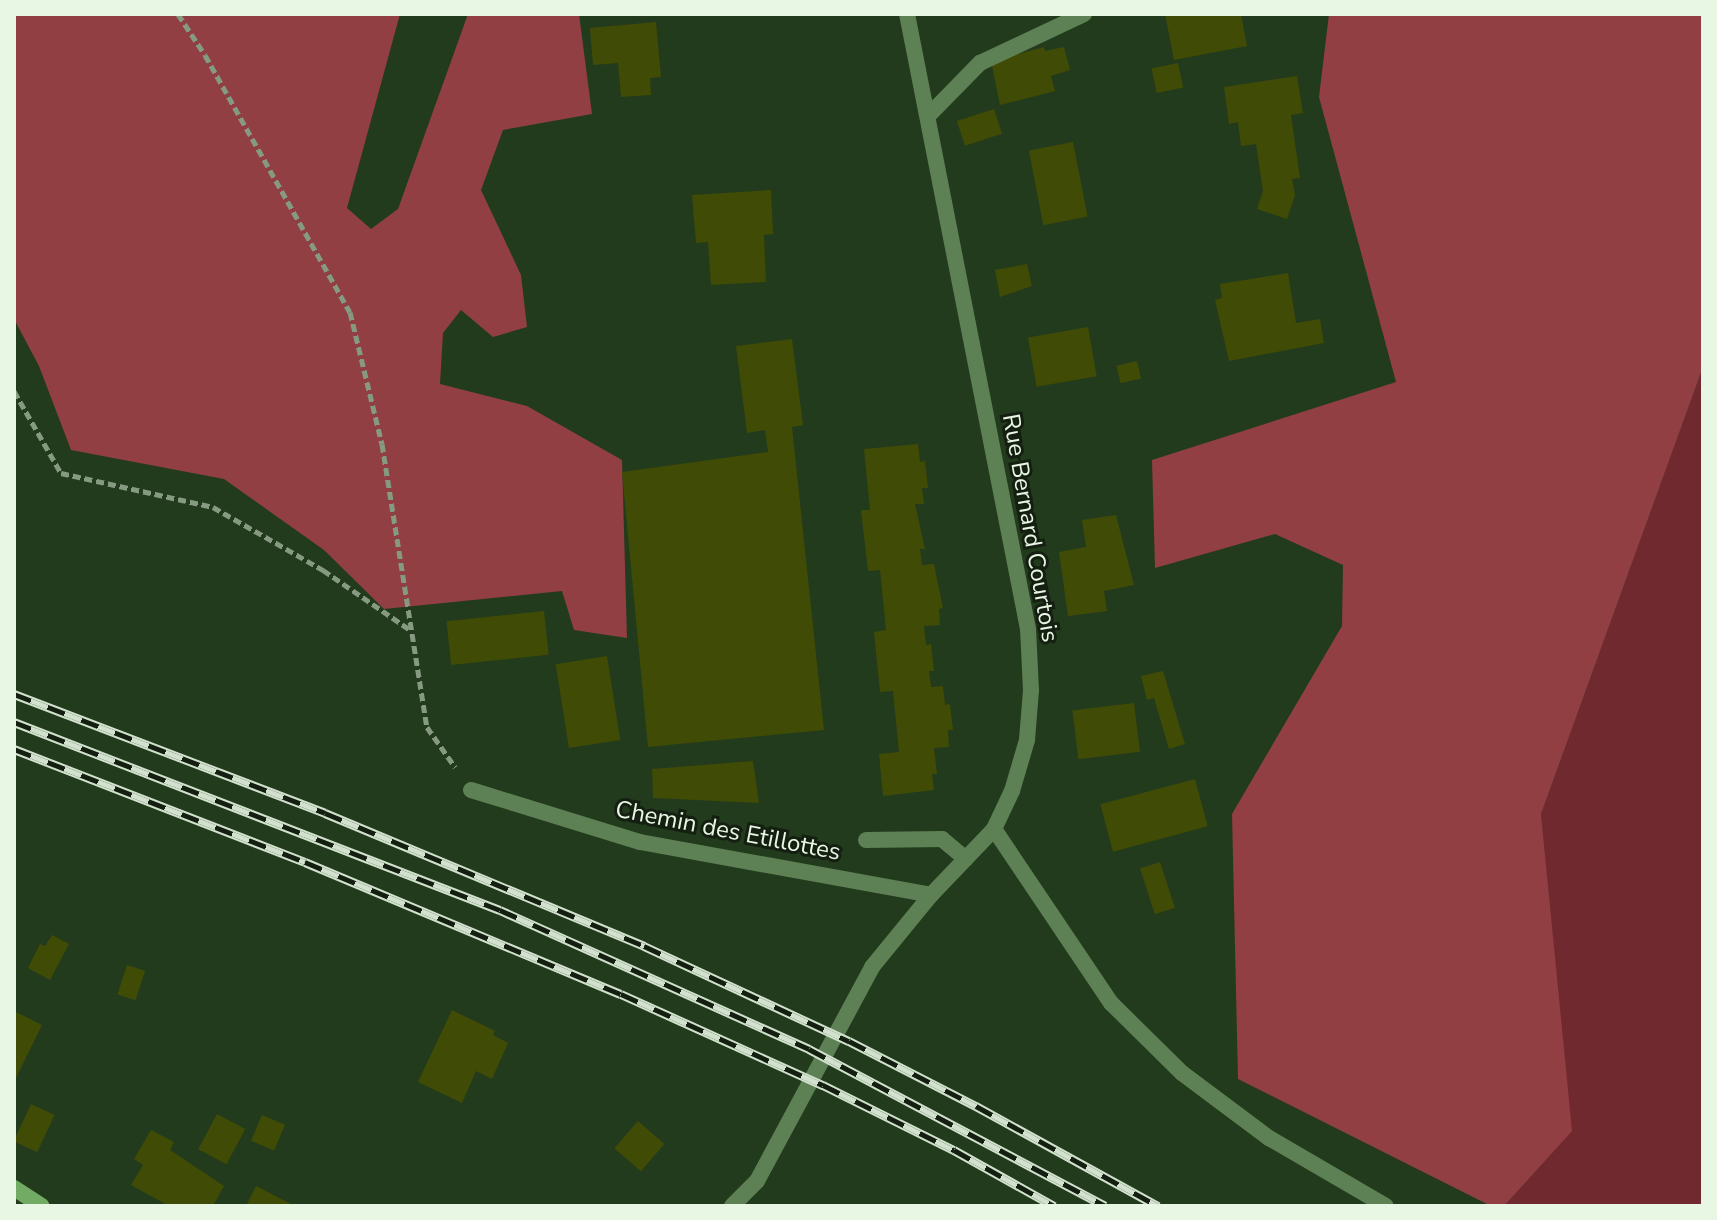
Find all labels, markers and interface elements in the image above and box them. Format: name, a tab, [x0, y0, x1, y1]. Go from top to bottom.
street label: Rue Bernard Courtois	[996, 412, 1064, 644]
street label: Chemin des Etillottes	[613, 795, 843, 867]

